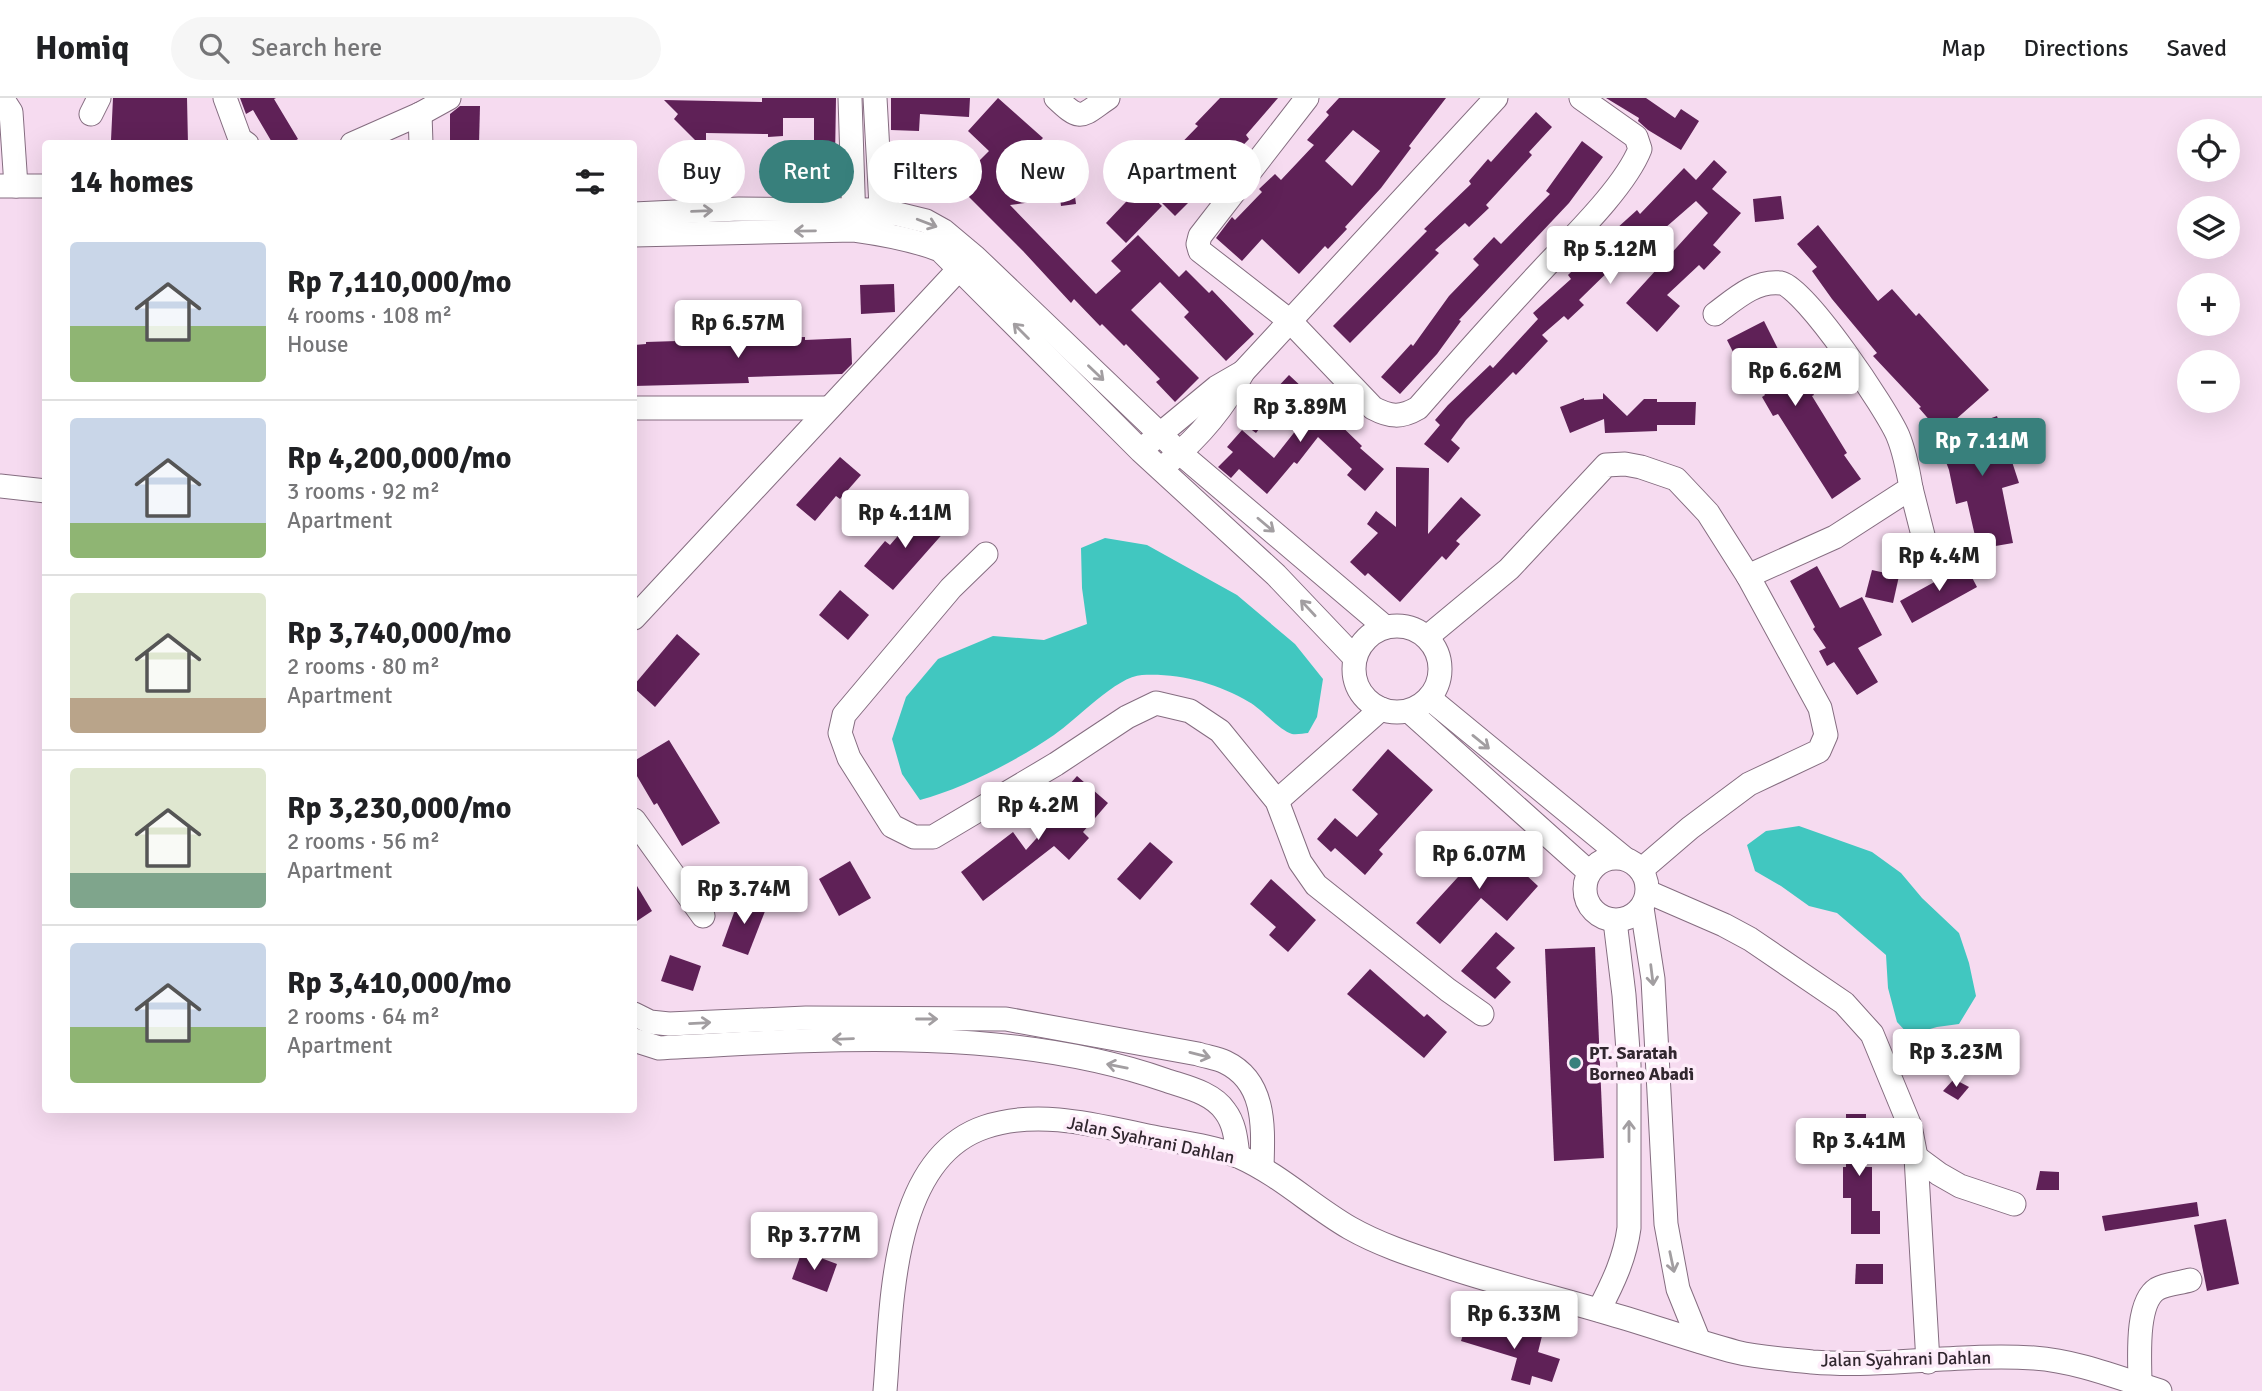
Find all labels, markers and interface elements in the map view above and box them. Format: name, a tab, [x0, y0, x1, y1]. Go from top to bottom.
search box	[171, 17, 661, 80]
text: Homiq	[35, 28, 129, 69]
icon: search	[195, 29, 233, 67]
text: Search here	[251, 32, 382, 64]
text: Map	[1941, 33, 1986, 63]
text: Directions	[2024, 33, 2129, 63]
text: Saved	[2167, 33, 2227, 63]
map controls	[2177, 119, 2240, 413]
button: locate	[2177, 119, 2240, 182]
chip: Buy	[658, 140, 745, 203]
chip: Rent	[759, 140, 854, 203]
chip: Filters	[868, 140, 982, 203]
chip: New	[996, 140, 1089, 203]
chip: Apartment	[1103, 140, 1261, 203]
icon: filters	[571, 163, 609, 201]
text: 14 homes	[70, 164, 193, 201]
button: layers	[2177, 196, 2240, 259]
one-way arrow	[690, 204, 713, 217]
one-way arrow	[916, 218, 938, 231]
one-way arrow	[794, 224, 817, 238]
pin: Rp 5.12M	[1538, 226, 1682, 286]
text: Rp 5.12M	[1563, 234, 1657, 263]
text: Rp 7,110,000/mo	[287, 264, 511, 301]
icon: home	[126, 270, 210, 354]
button: +	[2177, 273, 2240, 336]
pin: Rp 6.57M	[666, 300, 810, 360]
text: 4 rooms · 108 m²	[287, 301, 452, 330]
text: Rp 6.57M	[691, 308, 785, 337]
one-way arrow	[1013, 323, 1030, 340]
text: House	[287, 330, 349, 359]
pin: Rp 6.62M	[1723, 348, 1867, 408]
button: −	[2177, 350, 2240, 413]
text: Rp 6.62M	[1748, 356, 1842, 385]
one-way arrow	[1088, 365, 1105, 382]
pin: Rp 3.89M	[1228, 384, 1372, 444]
text: Rp 3.89M	[1253, 392, 1347, 421]
pin: Rp 7.11M	[1910, 418, 2054, 478]
text: Rp 7.11M	[1935, 426, 2029, 455]
text: Rp 4,200,000/mo	[287, 440, 511, 477]
icon: home	[126, 446, 210, 530]
text: 3 rooms · 92 m²	[287, 477, 440, 506]
pin: Rp 4.11M	[833, 490, 977, 550]
text: Rp 4.11M	[858, 498, 952, 527]
text: Apartment	[287, 506, 392, 535]
one-way arrow	[1256, 517, 1274, 533]
pin: Rp 4.4M	[1874, 533, 2004, 593]
text: Rp 4.4M	[1898, 541, 1980, 570]
one-way arrow	[1299, 600, 1316, 617]
text: Rp 3,740,000/mo	[287, 615, 511, 652]
icon: home	[126, 621, 210, 705]
text: 2 rooms · 80 m²	[287, 652, 440, 681]
text: Apartment	[287, 681, 392, 710]
one-way arrow	[1472, 734, 1490, 749]
pin: Rp 4.2M	[973, 782, 1103, 842]
text: Rp 3,230,000/mo	[287, 790, 511, 827]
text: Rp 4.2M	[997, 790, 1079, 819]
icon: home	[126, 796, 210, 880]
text: 2 rooms · 56 m²	[287, 827, 440, 856]
pin: Rp 6.07M	[1407, 832, 1551, 891]
text: Rp 6.07M	[1432, 839, 1526, 868]
text: Apartment	[287, 856, 392, 885]
pin: Rp 3.74M	[672, 866, 816, 926]
text: Rp 3.74M	[697, 874, 791, 903]
one-way arrow	[1646, 963, 1659, 986]
text: Rp 3,410,000/mo	[287, 965, 511, 1002]
icon: home	[126, 971, 210, 1055]
text: 2 rooms · 64 m²	[287, 1002, 440, 1031]
one-way arrow	[915, 1012, 938, 1026]
one-way arrow	[688, 1016, 711, 1029]
pin: Rp 3.23M	[1884, 1030, 2028, 1089]
text: Apartment	[287, 1031, 392, 1060]
one-way arrow	[832, 1032, 855, 1046]
text: Rp 3.23M	[1909, 1037, 2003, 1066]
place label: PT. Saratah Borneo Abadi	[1589, 1042, 1694, 1085]
one-way arrow	[1188, 1049, 1211, 1062]
marker: PT. Saratah Borneo Abadi	[1567, 1055, 1583, 1071]
one-way arrow	[1106, 1059, 1129, 1072]
street label: Jalan Syahrani Dahlan	[1065, 1111, 1237, 1169]
pin: Rp 3.41M	[1787, 1118, 1931, 1178]
one-way arrow	[1622, 1120, 1636, 1143]
text: Rp 3.41M	[1812, 1126, 1906, 1155]
pin: Rp 3.77M	[742, 1212, 886, 1272]
text: Rp 3.77M	[767, 1220, 861, 1249]
one-way arrow	[1665, 1250, 1679, 1273]
pin: Rp 6.33M	[1442, 1292, 1586, 1351]
text: Rp 6.33M	[1467, 1299, 1561, 1328]
street label: Jalan Syahrani Dahlan	[1820, 1347, 1992, 1371]

